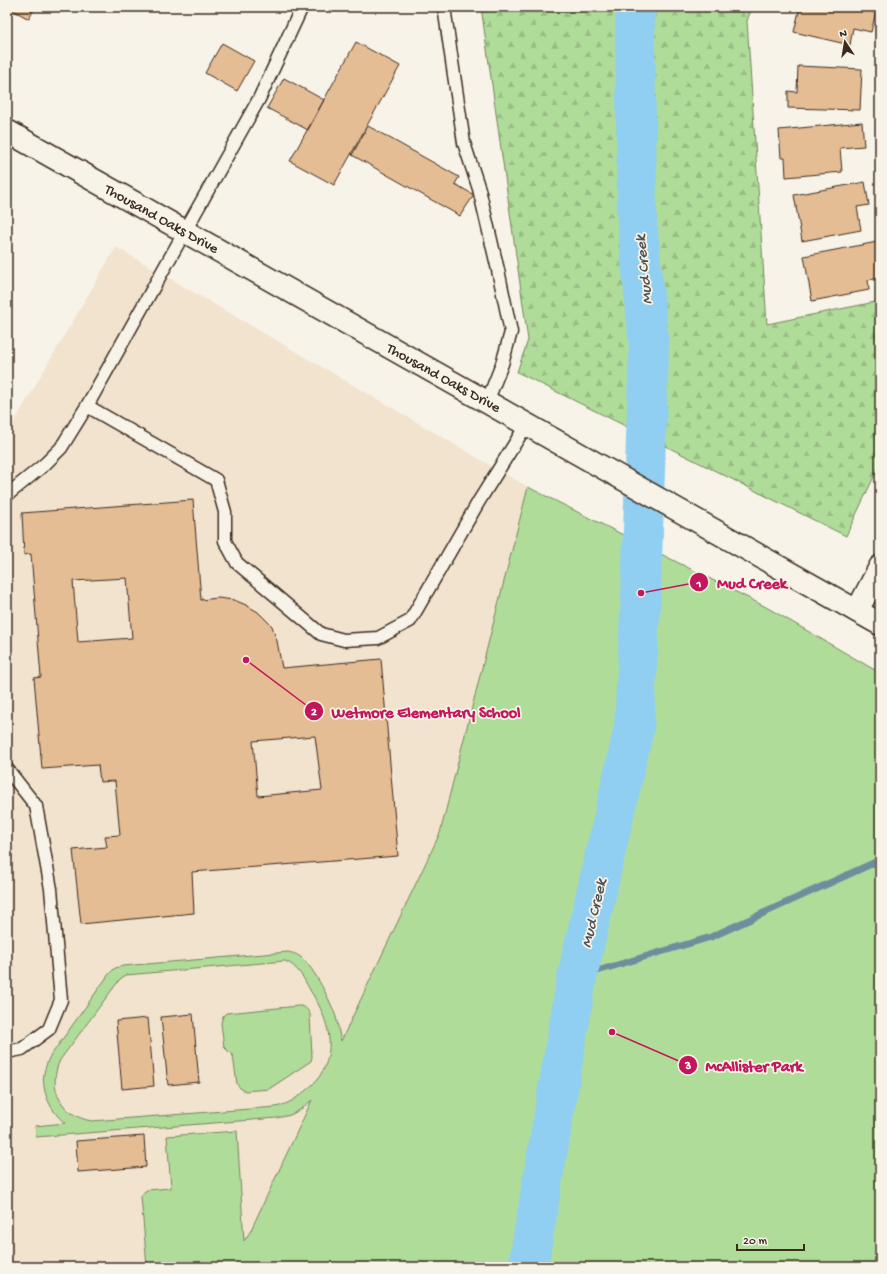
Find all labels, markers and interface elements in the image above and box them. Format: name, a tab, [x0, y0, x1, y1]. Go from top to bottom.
north arrow	[825, 22, 865, 62]
text: N	[839, 28, 848, 41]
street label: Thousand Oaks Drive	[100, 180, 221, 259]
water label: Mud Creek	[632, 232, 659, 305]
street label: Thousand Oaks Drive	[382, 339, 503, 418]
callout: Mud Creek	[689, 568, 795, 596]
text: Mud Creek	[717, 576, 789, 595]
text: 1	[696, 578, 702, 592]
callout: Wetmore Elementary School	[304, 697, 529, 725]
text: Wetmore Elementary School	[330, 705, 521, 724]
text: 2	[311, 706, 317, 720]
water label: Mud Creek	[578, 876, 613, 950]
callout: McAllister Park	[678, 1051, 811, 1079]
text: McAllister Park	[705, 1059, 804, 1078]
text: 3	[684, 1060, 691, 1074]
scale bar	[737, 1226, 804, 1252]
text: 20 m	[743, 1235, 768, 1249]

